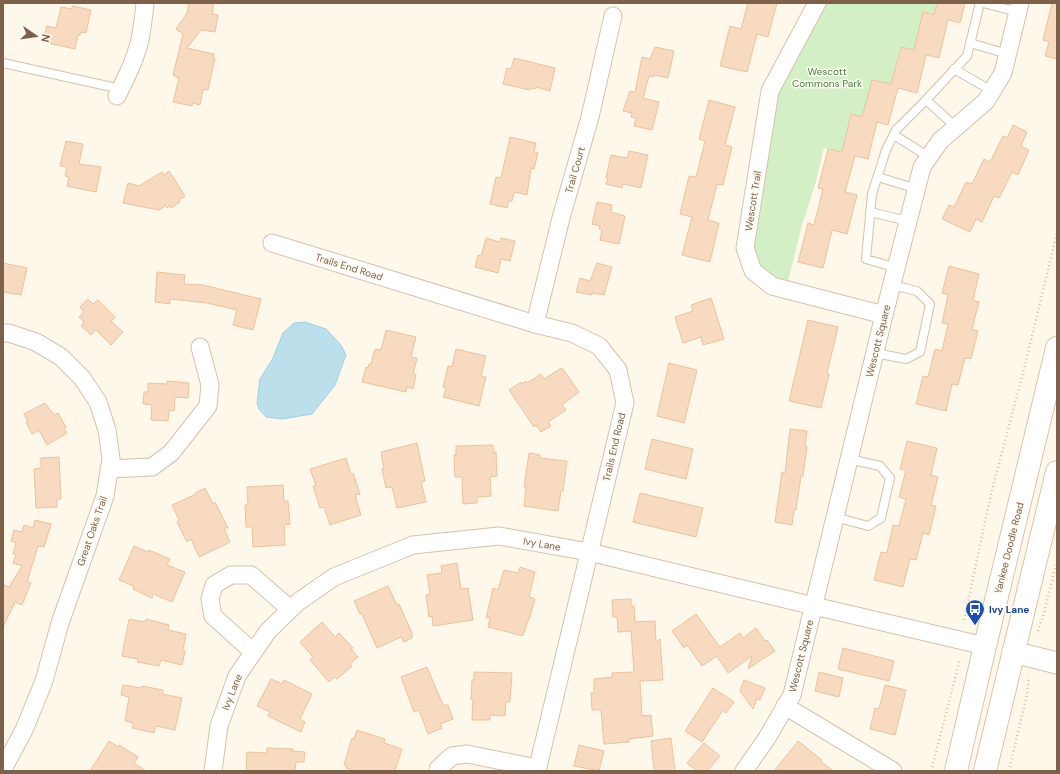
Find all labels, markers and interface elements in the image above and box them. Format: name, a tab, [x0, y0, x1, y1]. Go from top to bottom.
north arrow	[16, 16, 56, 56]
text: N	[38, 33, 53, 44]
park label: Wescott Commons Park	[792, 65, 862, 90]
street label: Trail Court	[562, 145, 588, 195]
street label: Wescott Trail	[742, 170, 764, 232]
street label: Trails End Road	[314, 251, 384, 283]
street label: Wescott Square	[863, 303, 893, 379]
street label: Trails End Road	[600, 411, 628, 483]
street label: Great Oaks Trail	[74, 494, 110, 568]
street label: Yankee Doodle Road	[991, 501, 1027, 595]
street label: Ivy Lane	[522, 534, 562, 554]
bus stop icon: Ivy Lane	[964, 598, 986, 626]
place label: Ivy Lane	[989, 603, 1029, 616]
street label: Wescott Square	[786, 618, 816, 694]
street label: Ivy Lane	[219, 672, 245, 712]

